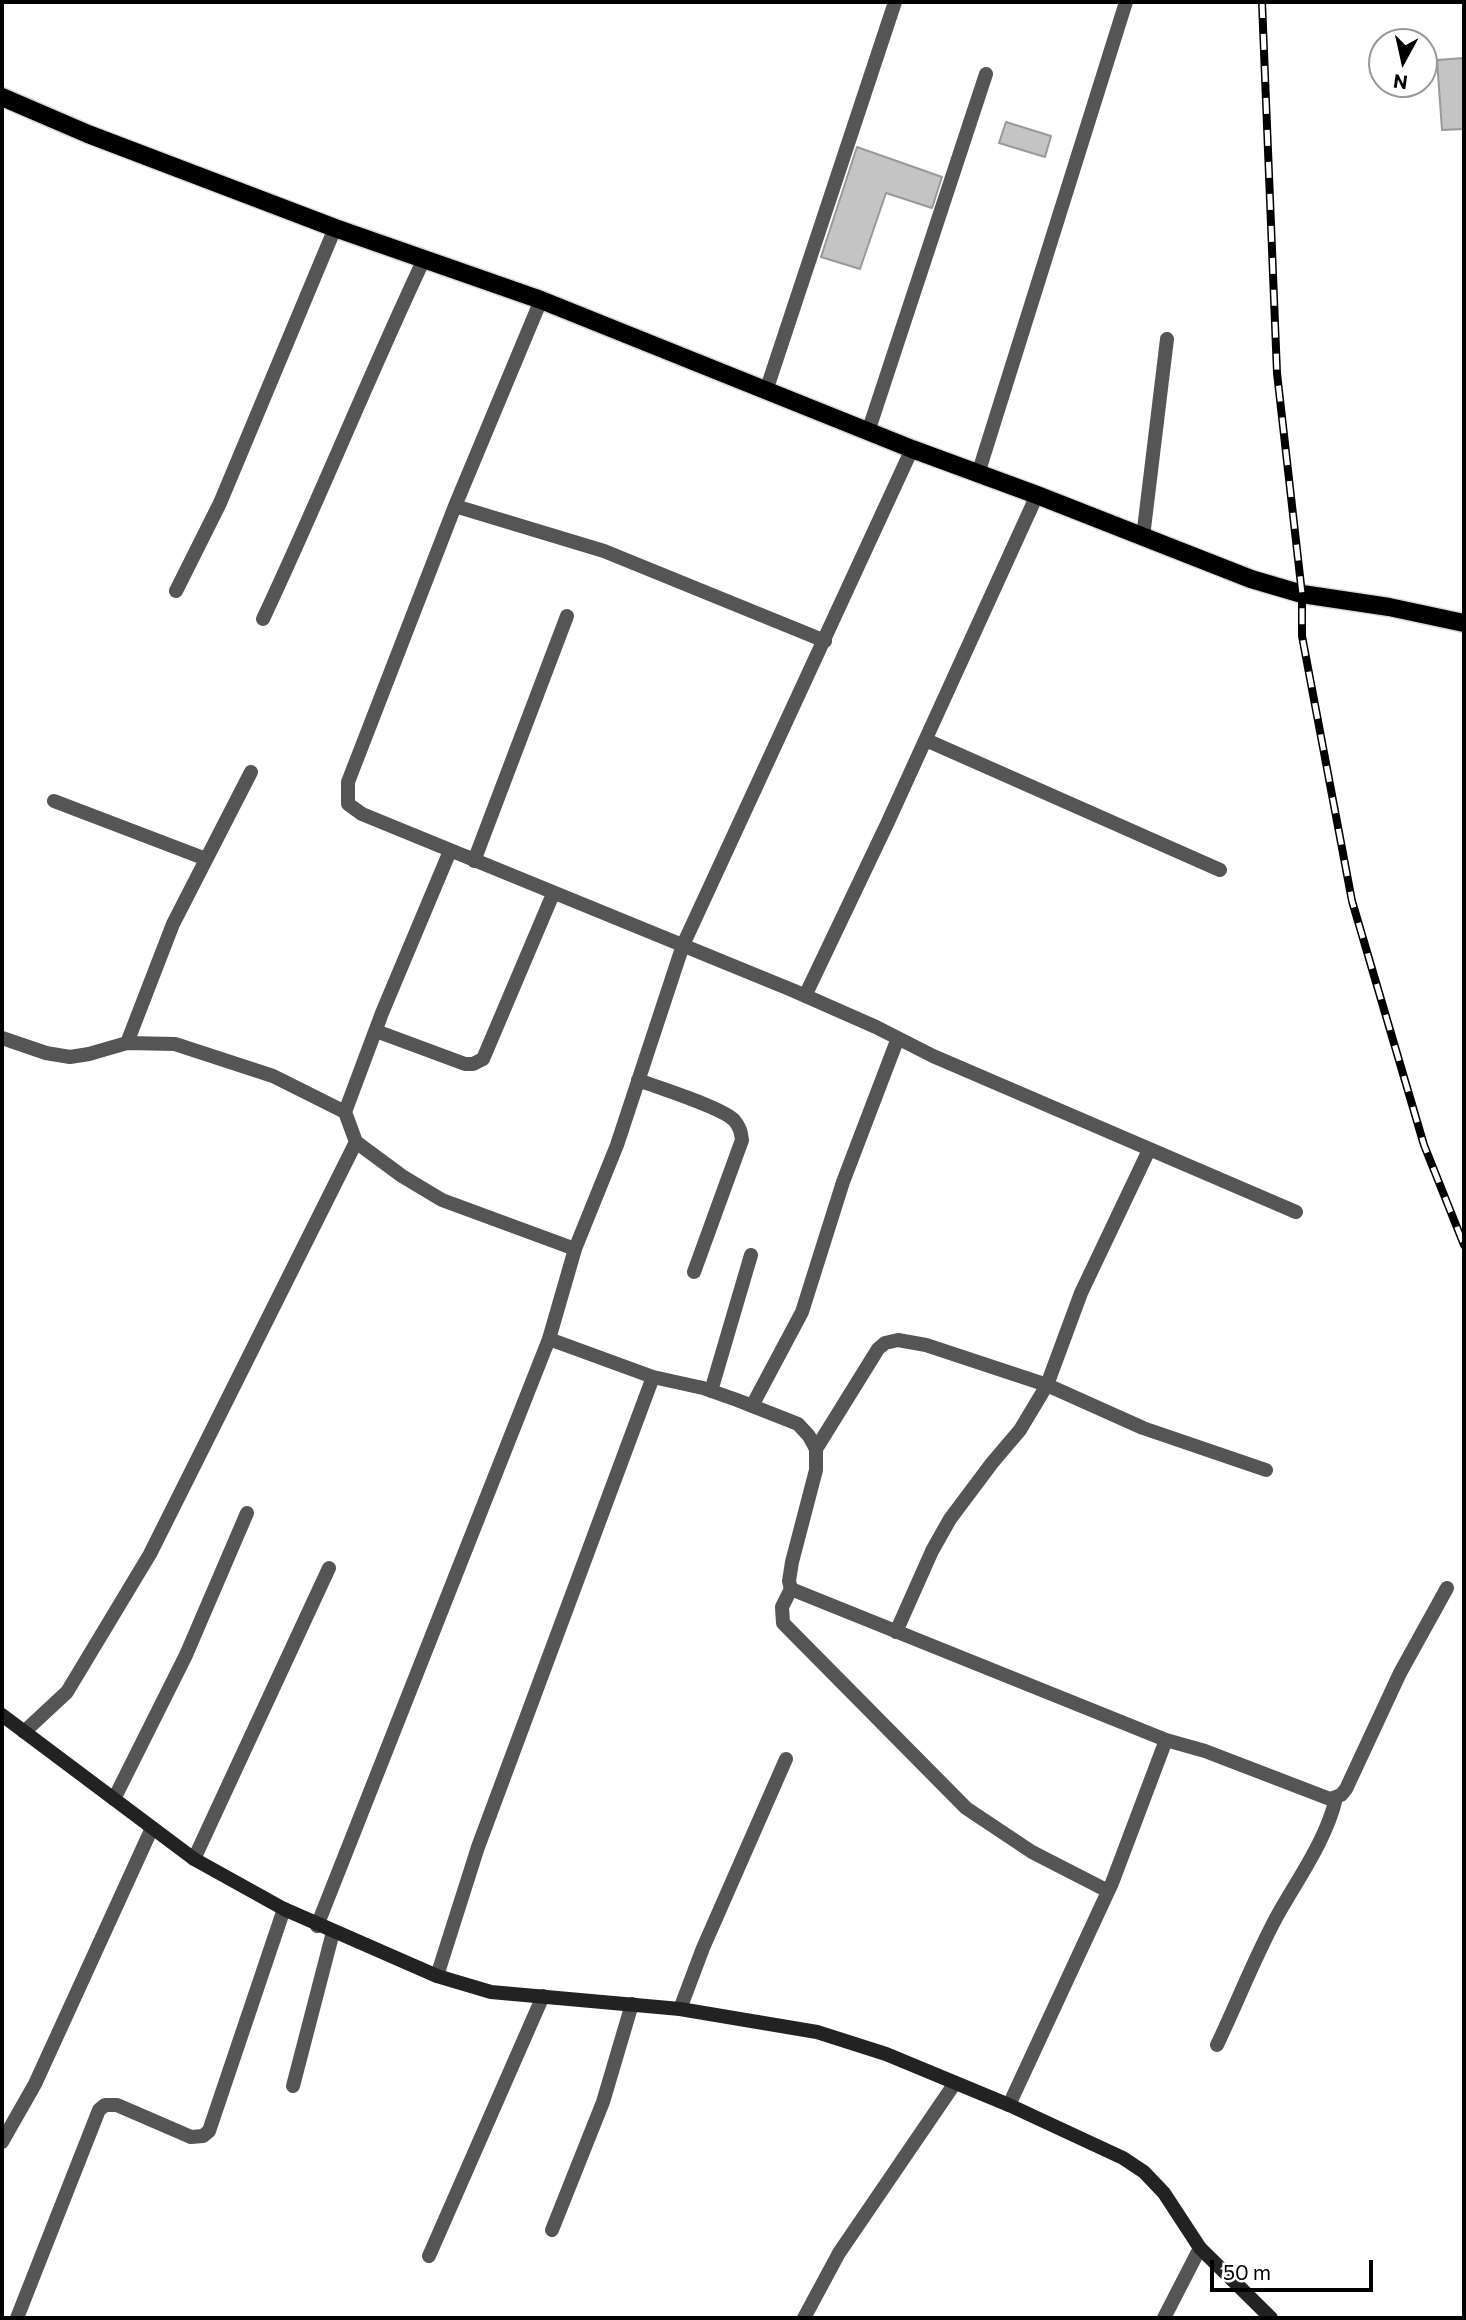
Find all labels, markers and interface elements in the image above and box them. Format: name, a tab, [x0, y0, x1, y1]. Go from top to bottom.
north arrow	[1368, 28, 1438, 98]
text: N	[1392, 70, 1409, 95]
scale bar	[1214, 2246, 1377, 2290]
text: 50 m	[1223, 2259, 1271, 2284]

